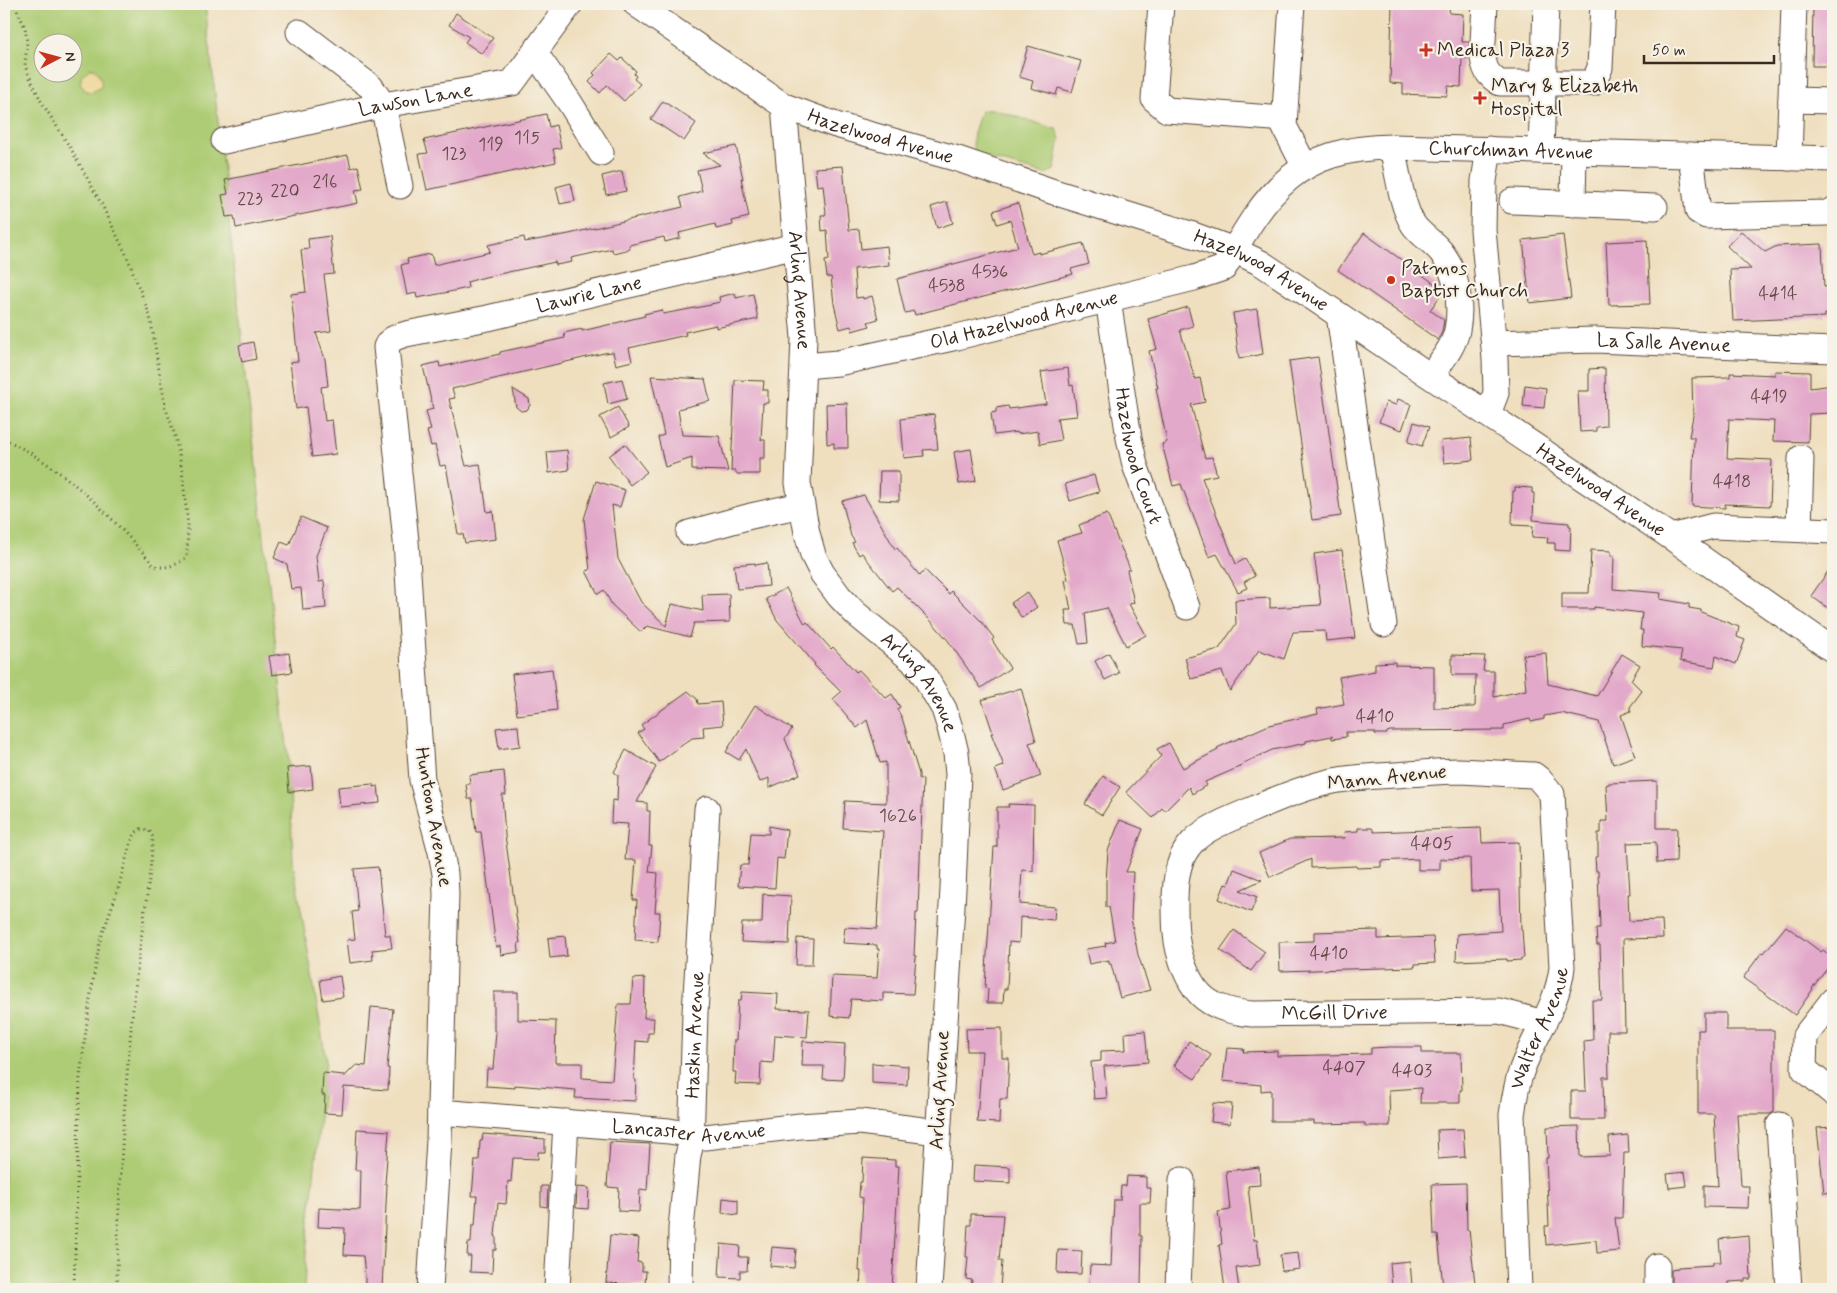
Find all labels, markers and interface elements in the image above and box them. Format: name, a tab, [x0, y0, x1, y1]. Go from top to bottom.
north arrow	[32, 32, 82, 82]
scale bar	[1644, 32, 1774, 64]
place label: Medical Plaza 3	[1437, 37, 1569, 64]
text: 50 m	[1652, 41, 1686, 61]
marker: Medical Plaza 3	[1419, 43, 1433, 57]
text: N	[60, 51, 79, 62]
place label: Mary & Elizabeth Hospital	[1491, 73, 1638, 123]
street label: Lawson Lane	[356, 76, 475, 124]
marker: Mary & Elizabeth Hospital	[1473, 91, 1487, 105]
street label: Hazelwood Avenue	[804, 102, 956, 171]
house number: 115	[514, 126, 540, 150]
house number: 119	[478, 133, 504, 157]
street label: Churchman Avenue	[1428, 134, 1594, 166]
house number: 123	[442, 142, 466, 166]
house number: 216	[312, 170, 338, 194]
house number: 220	[270, 179, 300, 203]
house number: 223	[237, 187, 263, 211]
street label: Hazelwood Avenue	[1190, 223, 1334, 318]
street label: Arling Avenue	[781, 230, 818, 351]
place label: Patmos Baptist Church	[1401, 255, 1528, 305]
house number: 4536	[972, 260, 1008, 284]
street label: Lawrie Lane	[534, 269, 645, 320]
house number: 4538	[928, 274, 966, 298]
marker: Patmos Baptist Church	[1385, 274, 1397, 286]
house number: 4414	[1759, 282, 1797, 306]
street label: Old Hazelwood Avenue	[927, 284, 1121, 356]
street label: La Salle Avenue	[1596, 327, 1732, 359]
house number: 4419	[1750, 385, 1788, 409]
street label: Hazelwood Court	[1108, 386, 1169, 528]
street label: Hazelwood Avenue	[1531, 437, 1671, 543]
house number: 4418	[1713, 470, 1751, 494]
street label: Arling Avenue	[875, 626, 964, 736]
house number: 4410	[1356, 705, 1394, 729]
street label: Huntoon Avenue	[407, 745, 459, 889]
street label: Mann Avenue	[1326, 758, 1448, 798]
house number: 1626	[879, 804, 917, 828]
house number: 4405	[1410, 832, 1454, 856]
house number: 4410	[1310, 942, 1348, 966]
street label: Walter Avenue	[1503, 965, 1575, 1092]
street label: Haskin Avenue	[679, 970, 711, 1099]
street label: McGill Drive	[1281, 999, 1388, 1027]
street label: Arling Avenue	[923, 1030, 959, 1150]
house number: 4407	[1322, 1056, 1366, 1080]
house number: 4403	[1392, 1059, 1432, 1083]
street label: Lancaster Avenue	[611, 1113, 767, 1151]

